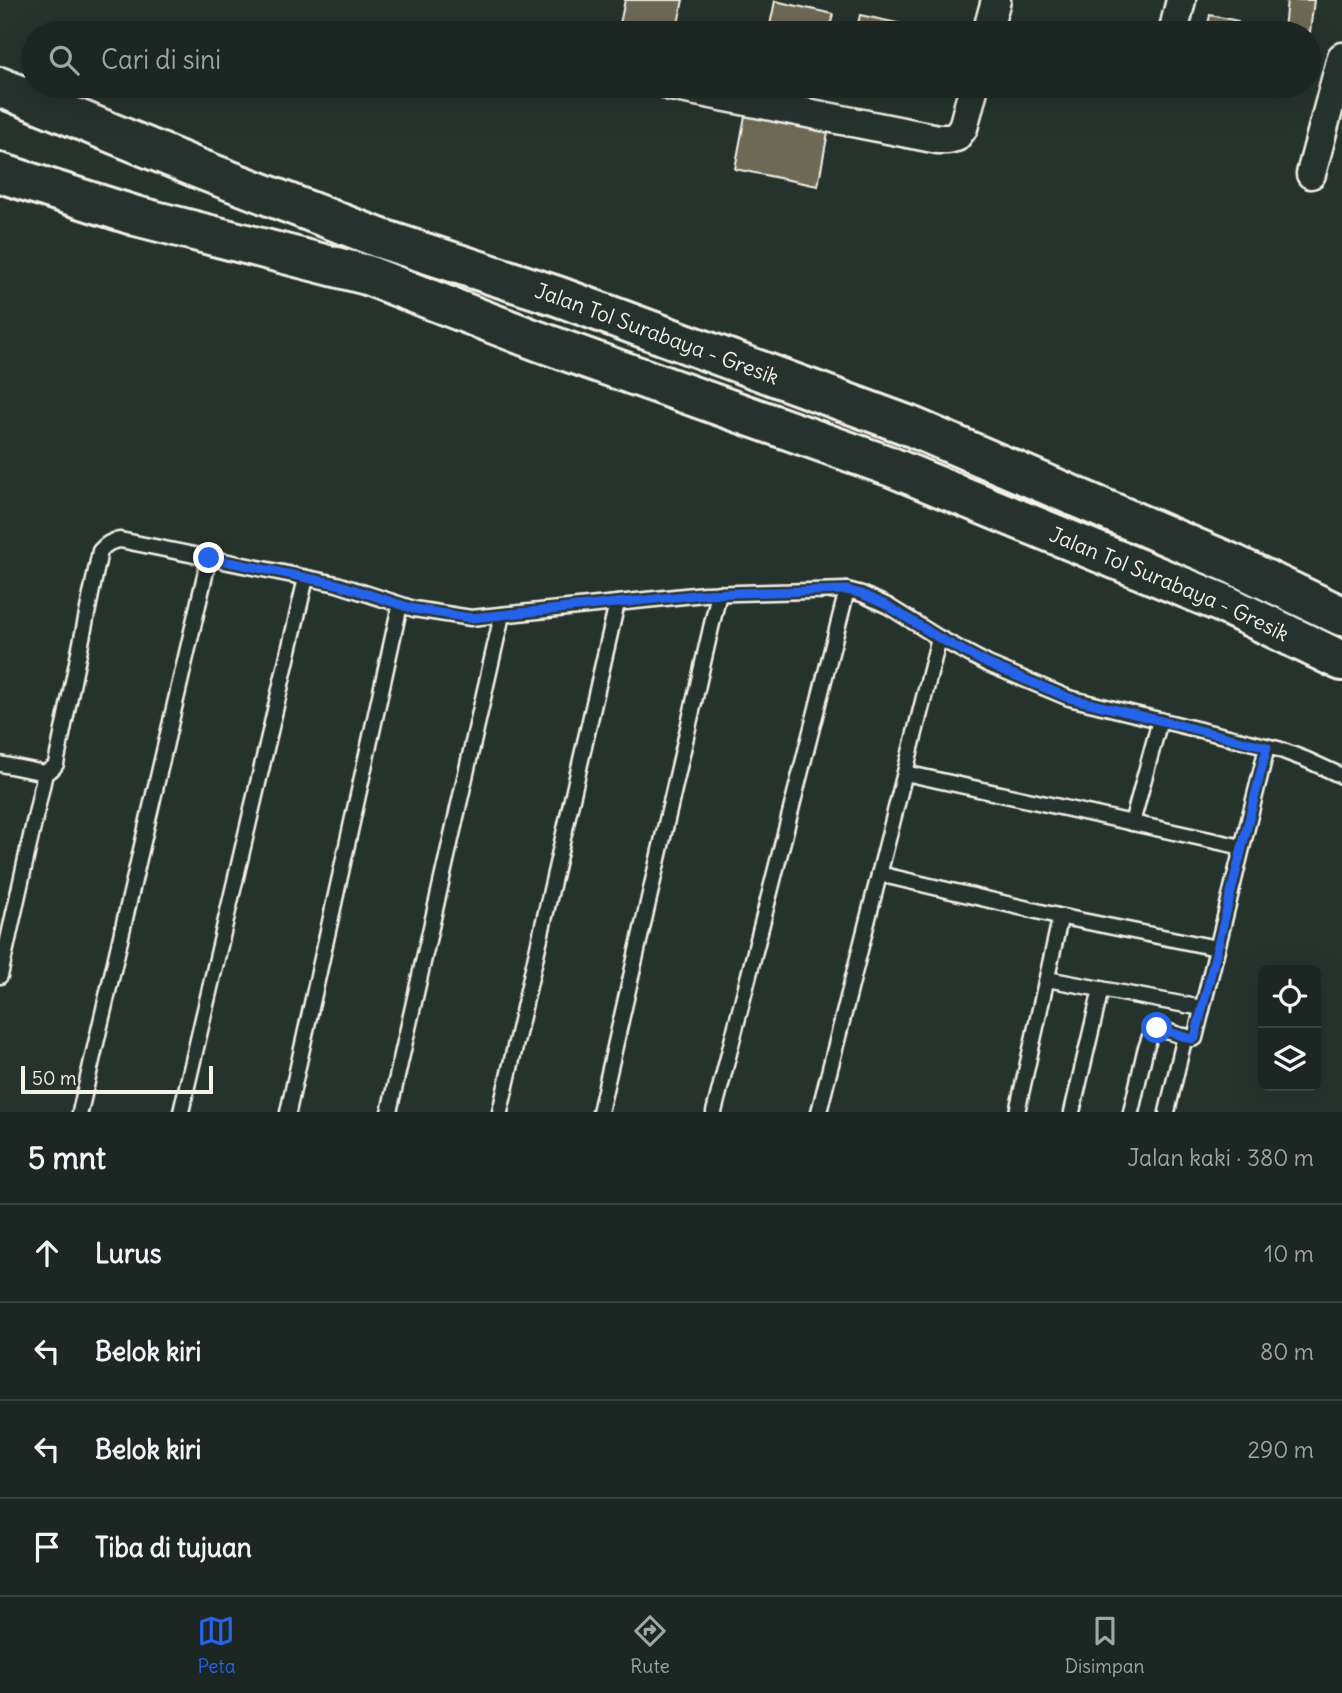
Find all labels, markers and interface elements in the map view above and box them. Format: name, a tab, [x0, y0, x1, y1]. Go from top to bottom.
search box	[21, 21, 1321, 98]
icon: search	[45, 41, 83, 79]
text: Cari di sini	[101, 43, 221, 76]
street label: Jalan Tol Surabaya - Gresik	[532, 276, 783, 390]
street label: Jalan Tol Surabaya - Gresik	[1046, 520, 1294, 647]
route end	[193, 542, 224, 573]
map controls	[1258, 965, 1321, 1091]
button: locate	[1258, 965, 1321, 1028]
route start	[1141, 1012, 1172, 1043]
button: layers	[1258, 1028, 1321, 1091]
scale bar	[21, 1063, 214, 1095]
text: 50 m	[32, 1066, 77, 1090]
text: 5 mnt	[28, 1139, 106, 1177]
text: Jalan kaki · 380 m	[1127, 1143, 1314, 1172]
icon: ahead	[28, 1234, 66, 1272]
text: Lurus	[95, 1237, 162, 1270]
text: 10 m	[1264, 1239, 1314, 1268]
icon: left	[28, 1332, 66, 1370]
text: Belok kiri	[95, 1335, 201, 1368]
text: 80 m	[1260, 1337, 1314, 1366]
icon: left	[28, 1430, 66, 1468]
text: Belok kiri	[95, 1433, 201, 1466]
text: 290 m	[1247, 1435, 1314, 1464]
icon: arrive	[28, 1528, 66, 1566]
text: Tiba di tujuan	[95, 1531, 252, 1564]
tab: Peta	[197, 1612, 236, 1678]
tab: Rute	[630, 1612, 670, 1678]
tab: Disimpan	[1065, 1612, 1145, 1678]

